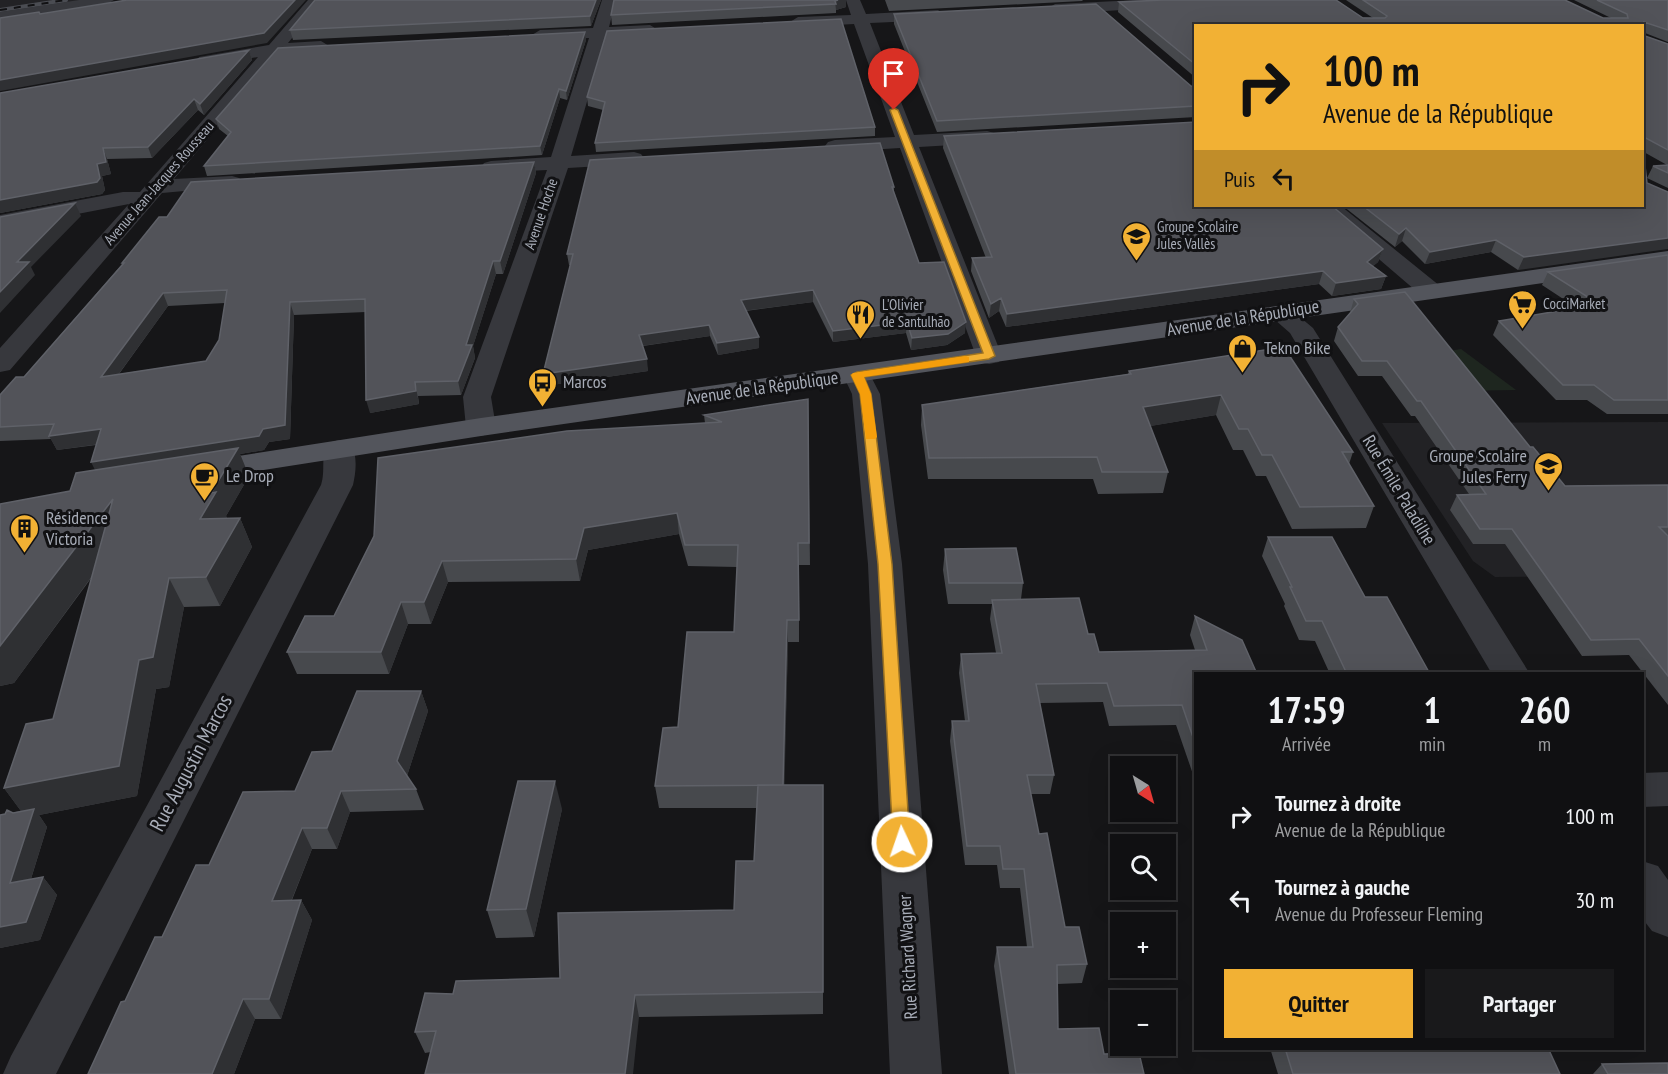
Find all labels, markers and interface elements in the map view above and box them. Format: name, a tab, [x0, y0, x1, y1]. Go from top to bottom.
text: 100 m	[1323, 43, 1420, 98]
pin	[868, 48, 919, 110]
icon: right	[1224, 48, 1302, 126]
icon: arrive	[877, 57, 910, 90]
text: Avenue de la République	[1323, 96, 1553, 130]
street label: Avenue Jean-Jacques Rousseau	[99, 117, 218, 249]
icon: left	[1267, 162, 1300, 195]
text: Puis	[1224, 165, 1255, 193]
street label: Avenue Hoche	[520, 176, 562, 252]
place label: Groupe Scolaire Jules Vallès	[1156, 217, 1238, 253]
school or university icon: Groupe Scolaire Jules Vallès	[1120, 220, 1152, 262]
supermarket icon: CocciMarket	[1506, 288, 1538, 330]
street label: Avenue de la République	[1165, 294, 1321, 341]
place label: CocciMarket	[1543, 294, 1605, 313]
place label: L'Olivier de Santulhão	[882, 295, 950, 331]
restaurant icon: L'Olivier de Santulhão	[845, 298, 877, 340]
shop icon: Tekno Bike	[1227, 332, 1259, 374]
place label: Tekno Bike	[1264, 336, 1331, 359]
street label: Avenue de la République	[684, 365, 840, 410]
bus stop icon: Marcos	[526, 366, 558, 408]
place label: Marcos	[563, 370, 607, 393]
street label: Rue Émile Paladilhe	[1358, 431, 1441, 549]
place label: Groupe Scolaire Jules Ferry	[1429, 444, 1527, 488]
school or university icon: Groupe Scolaire Jules Ferry	[1532, 450, 1564, 492]
cafe icon: Le Drop	[189, 460, 221, 502]
place label: Le Drop	[226, 464, 274, 487]
place label: Résidence Victoria	[45, 506, 108, 550]
building icon: Résidence Victoria	[9, 512, 41, 554]
text: 17:59	[1268, 686, 1345, 733]
text: 1	[1423, 686, 1441, 733]
text: 260	[1519, 686, 1570, 733]
street label: Rue Augustin Marcos	[143, 690, 238, 836]
text: Arrivée	[1282, 731, 1331, 757]
text: min	[1419, 731, 1445, 757]
text: m	[1538, 731, 1551, 757]
north arrow	[1110, 756, 1176, 822]
map controls	[1110, 756, 1176, 1056]
text: Tournez à droite	[1275, 789, 1401, 817]
icon: right	[1224, 800, 1257, 833]
text: 100 m	[1565, 802, 1614, 830]
position arrow	[870, 810, 934, 874]
text: Avenue de la République	[1275, 817, 1446, 843]
button: search	[1110, 834, 1176, 900]
text: Tournez à gauche	[1275, 873, 1410, 901]
icon: left	[1224, 884, 1257, 917]
text: 30 m	[1575, 886, 1614, 914]
street label: Rue Richard Wagner	[893, 894, 922, 1020]
text: Avenue du Professeur Fleming	[1275, 901, 1483, 927]
button: +	[1110, 912, 1176, 978]
button: Quitter	[1224, 969, 1413, 1038]
button: Partager	[1425, 969, 1614, 1038]
button: −	[1110, 990, 1176, 1056]

